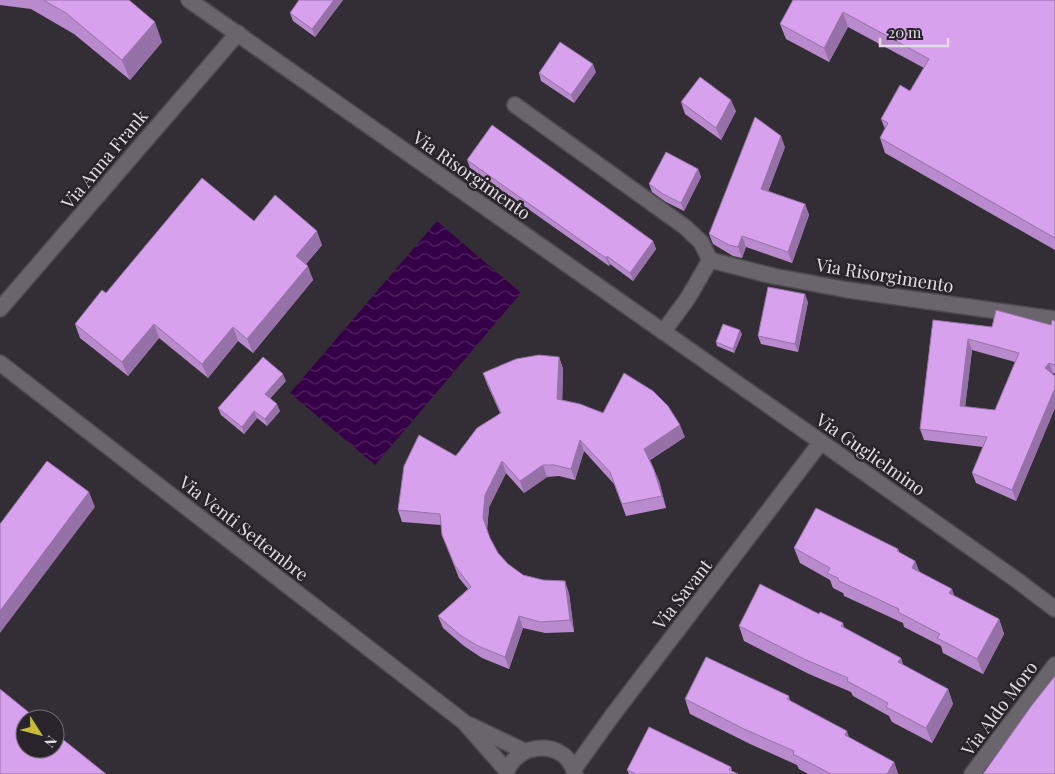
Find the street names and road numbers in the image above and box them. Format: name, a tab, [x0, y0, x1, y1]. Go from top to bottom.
street label: Via Anna Frank	[55, 104, 153, 214]
street label: Via Risorgimento	[407, 125, 536, 225]
street label: Via Risorgimento	[813, 252, 956, 298]
street label: Via Guglielmino	[811, 407, 931, 501]
street label: Via Venti Settembre	[174, 469, 314, 586]
street label: Via Savant	[646, 554, 717, 635]
street label: Via Aldo Moro	[955, 656, 1043, 761]

